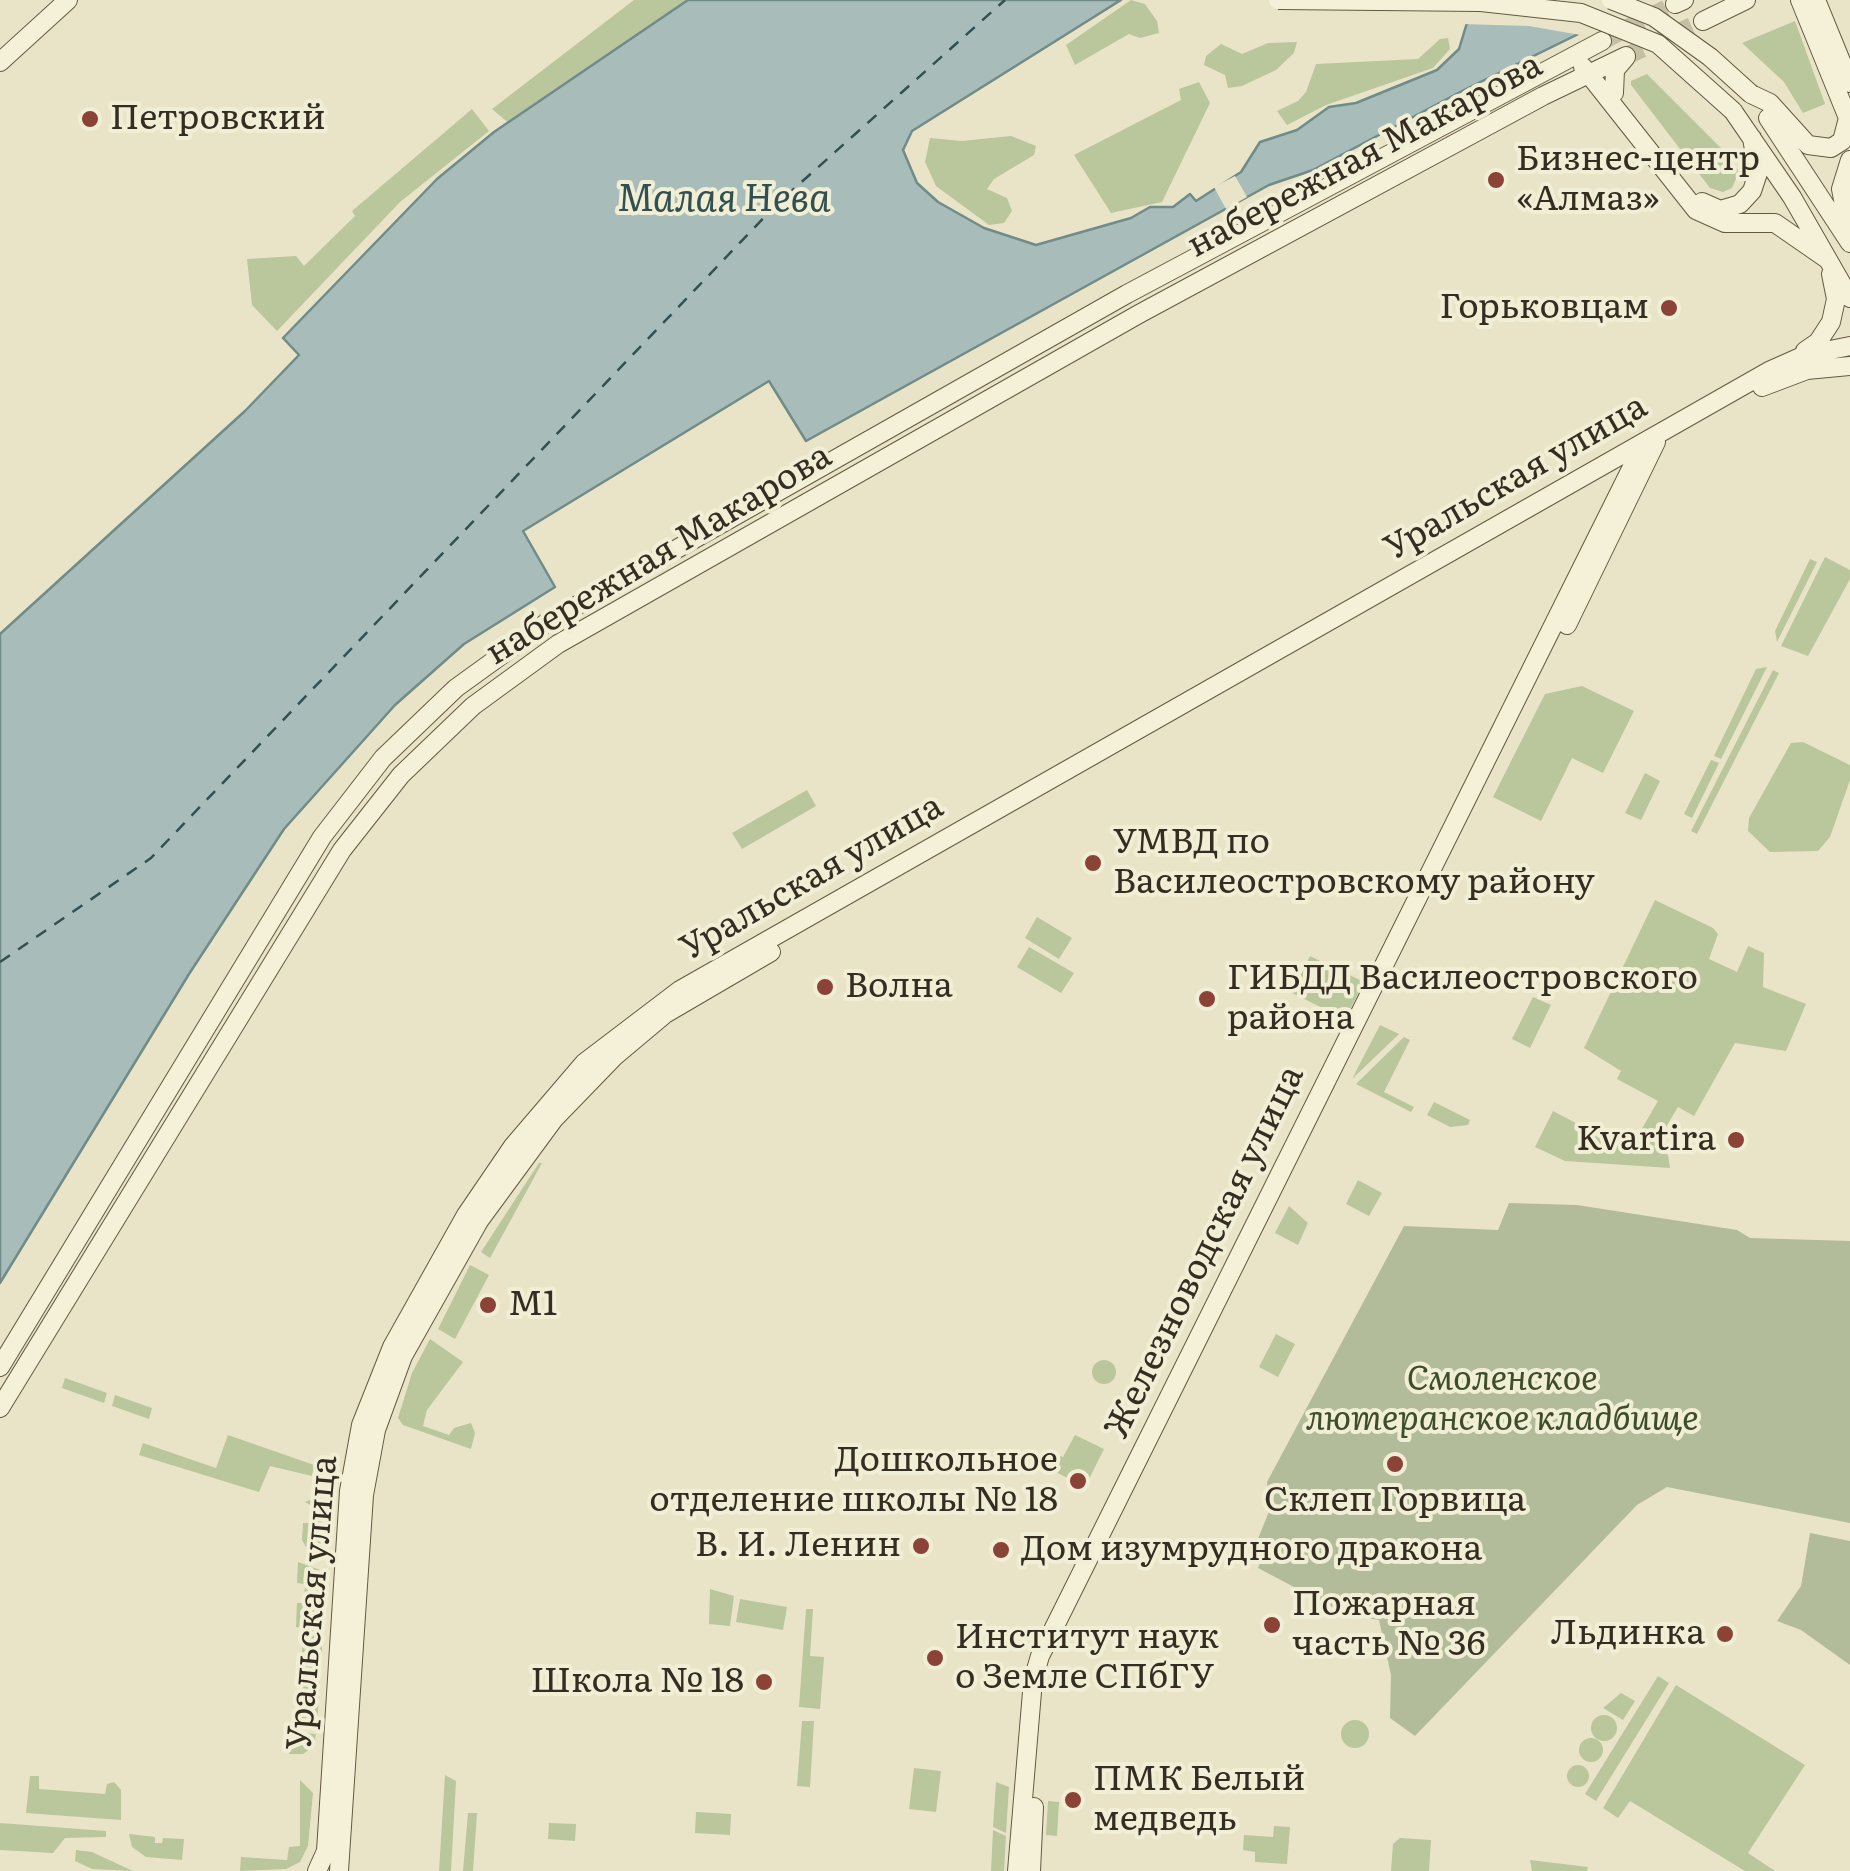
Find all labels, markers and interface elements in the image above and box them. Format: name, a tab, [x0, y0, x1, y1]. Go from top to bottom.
street label: набережная Макарова	[1181, 45, 1549, 267]
place label: Петровский	[110, 98, 326, 140]
marker: Петровский	[79, 108, 101, 130]
place label: Бизнес-центр «Алмаз»	[1516, 139, 1760, 221]
marker: Бизнес-центр «Алмаз»	[1485, 169, 1507, 191]
water label: Малая Нева	[617, 177, 831, 223]
place label: Горьковцам	[1439, 287, 1649, 329]
marker: Горьковцам	[1658, 297, 1680, 319]
street label: Уральская улица	[1377, 386, 1655, 570]
street label: набережная Макарова	[479, 435, 839, 675]
street label: Уральская улица	[673, 786, 951, 970]
place label: УМВД по Василеостровскому району	[1113, 822, 1595, 904]
marker: УМВД по Василеостровскому району	[1082, 852, 1104, 874]
place label: ГИБДД Василеостровского района	[1227, 958, 1698, 1040]
place label: Волна	[845, 966, 953, 1008]
marker: Волна	[814, 976, 836, 998]
marker: ГИБДД Василеостровского района	[1196, 988, 1218, 1010]
street label: Железноводская улица	[1096, 1059, 1314, 1445]
place label: Kvartira	[1576, 1119, 1716, 1161]
marker: Kvartira	[1725, 1129, 1747, 1151]
place label: М1	[508, 1284, 557, 1326]
marker: М1	[477, 1294, 499, 1316]
park label: Смоленское лютеранское кладбище	[1305, 1359, 1699, 1441]
place label: Дошкольное отделение школы № 18	[649, 1440, 1058, 1522]
marker: Склеп Горвица	[1384, 1453, 1406, 1475]
street label: Уральская улица	[279, 1454, 347, 1752]
marker: Дошкольное отделение школы № 18	[1067, 1470, 1089, 1492]
place label: Склеп Горвица	[1264, 1480, 1526, 1522]
place label: В. И. Ленин	[695, 1525, 901, 1567]
place label: Дом изумрудного дракона	[1021, 1529, 1482, 1571]
marker: В. И. Ленин	[910, 1535, 932, 1557]
marker: Дом изумрудного дракона	[990, 1539, 1012, 1561]
place label: Пожарная часть № 36	[1292, 1584, 1486, 1666]
place label: Льдинка	[1551, 1613, 1705, 1655]
marker: Пожарная часть № 36	[1261, 1614, 1283, 1636]
place label: Институт наук о Земле СПбГУ	[955, 1617, 1219, 1699]
marker: Льдинка	[1714, 1623, 1736, 1645]
marker: Институт наук о Земле СПбГУ	[924, 1647, 946, 1669]
place label: Школа № 18	[531, 1661, 744, 1703]
marker: Школа № 18	[753, 1671, 775, 1693]
place label: ПМК Белый медведь	[1093, 1759, 1305, 1841]
marker: ПМК Белый медведь	[1062, 1789, 1084, 1811]

